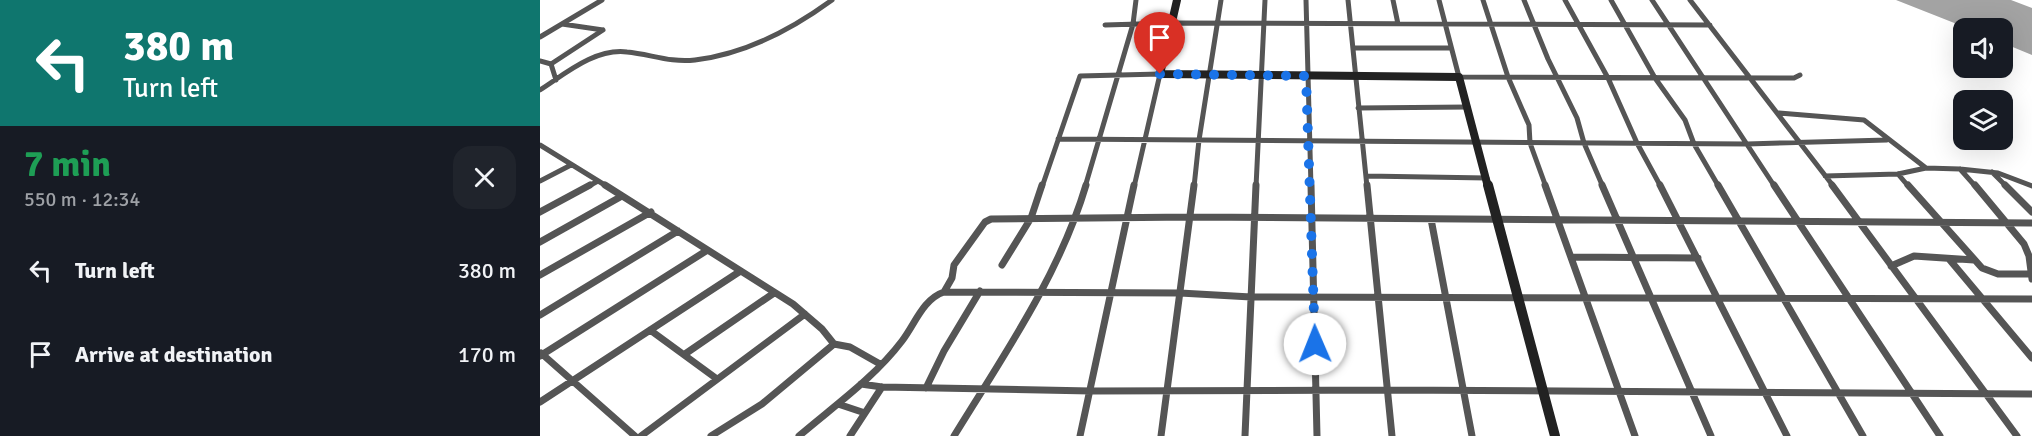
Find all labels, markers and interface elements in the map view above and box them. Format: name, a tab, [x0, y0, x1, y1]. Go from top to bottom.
pin	[1134, 12, 1185, 74]
map controls	[1953, 18, 2013, 150]
button: sound	[1953, 18, 2013, 78]
text: 380 m	[123, 21, 234, 72]
icon: arrive	[1143, 21, 1176, 54]
icon: left	[24, 24, 102, 102]
text: Turn left	[123, 72, 218, 105]
button: layers	[1953, 90, 2013, 150]
text: 7 min	[24, 142, 111, 187]
button: close	[453, 146, 516, 209]
text: 550 m · 12:34	[24, 187, 140, 212]
icon: left	[24, 254, 57, 287]
text: Turn left	[75, 257, 155, 284]
text: 380 m	[458, 257, 516, 284]
position arrow	[1283, 312, 1347, 376]
icon: arrive	[24, 338, 57, 371]
text: Arrive at destination	[75, 341, 272, 368]
text: 170 m	[458, 341, 516, 368]

